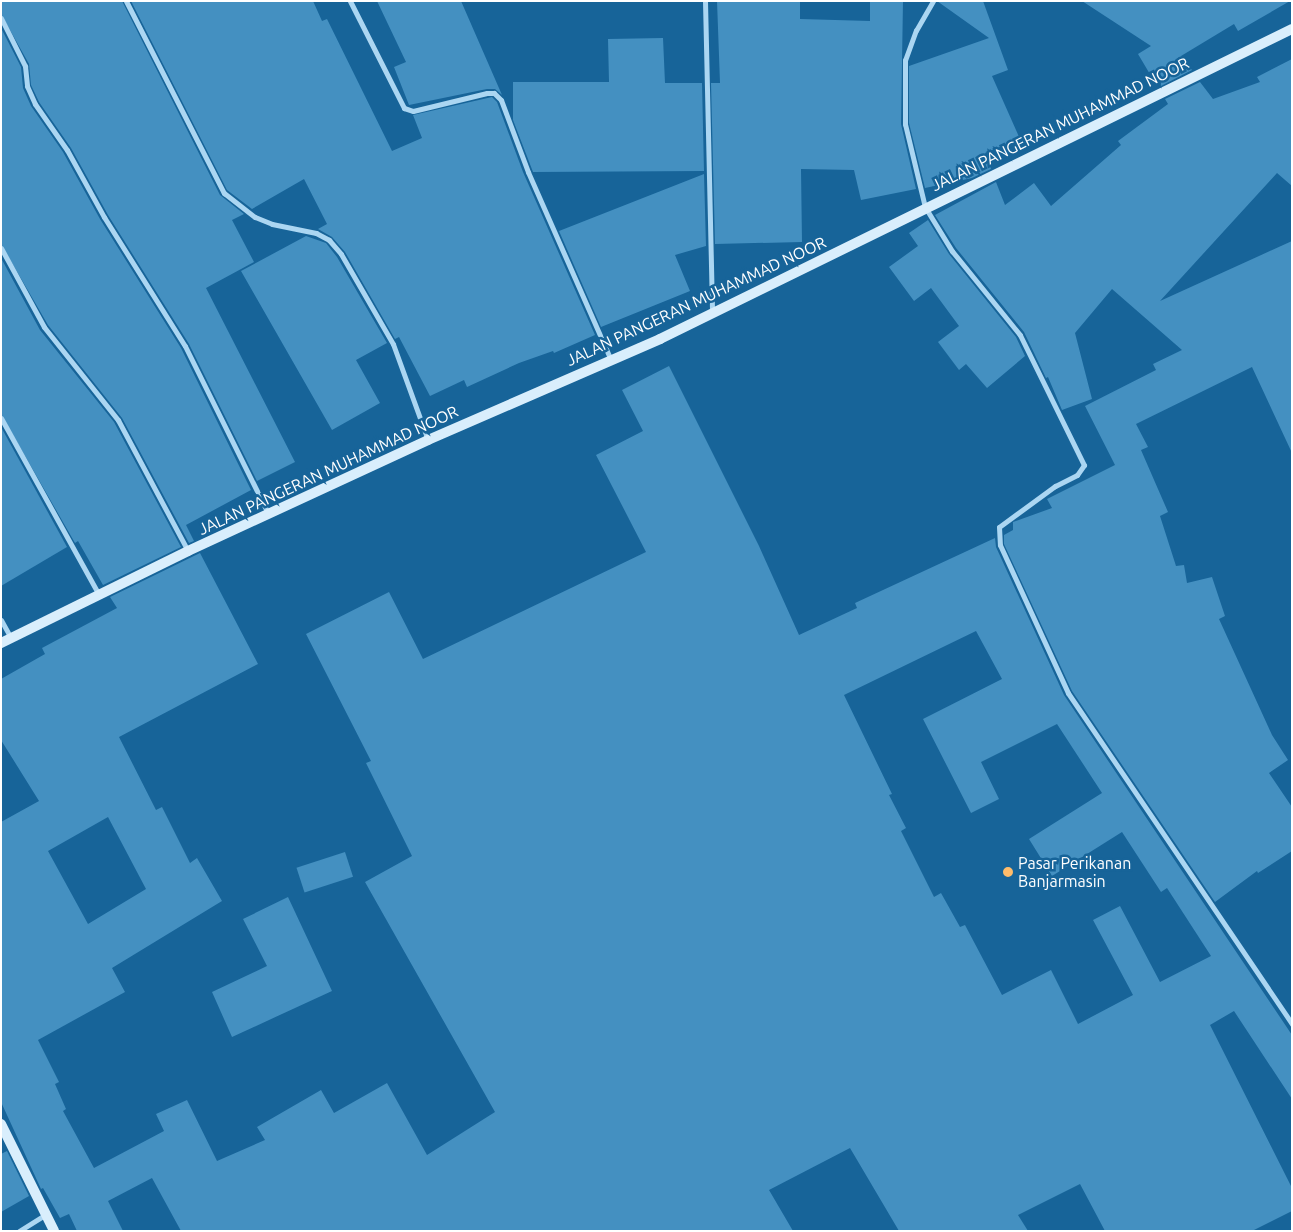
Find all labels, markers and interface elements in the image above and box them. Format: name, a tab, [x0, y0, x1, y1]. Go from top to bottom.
street label: JALAN PANGERAN MUHAMMAD NOOR	[928, 53, 1192, 195]
street label: JALAN PANGERAN MUHAMMAD NOOR	[563, 232, 829, 370]
street label: JALAN PANGERAN MUHAMMAD NOOR	[195, 401, 461, 539]
place label: Pasar Perikanan Banjarmasin	[1018, 853, 1131, 891]
marker: Pasar Perikanan Banjarmasin	[1002, 866, 1014, 878]

